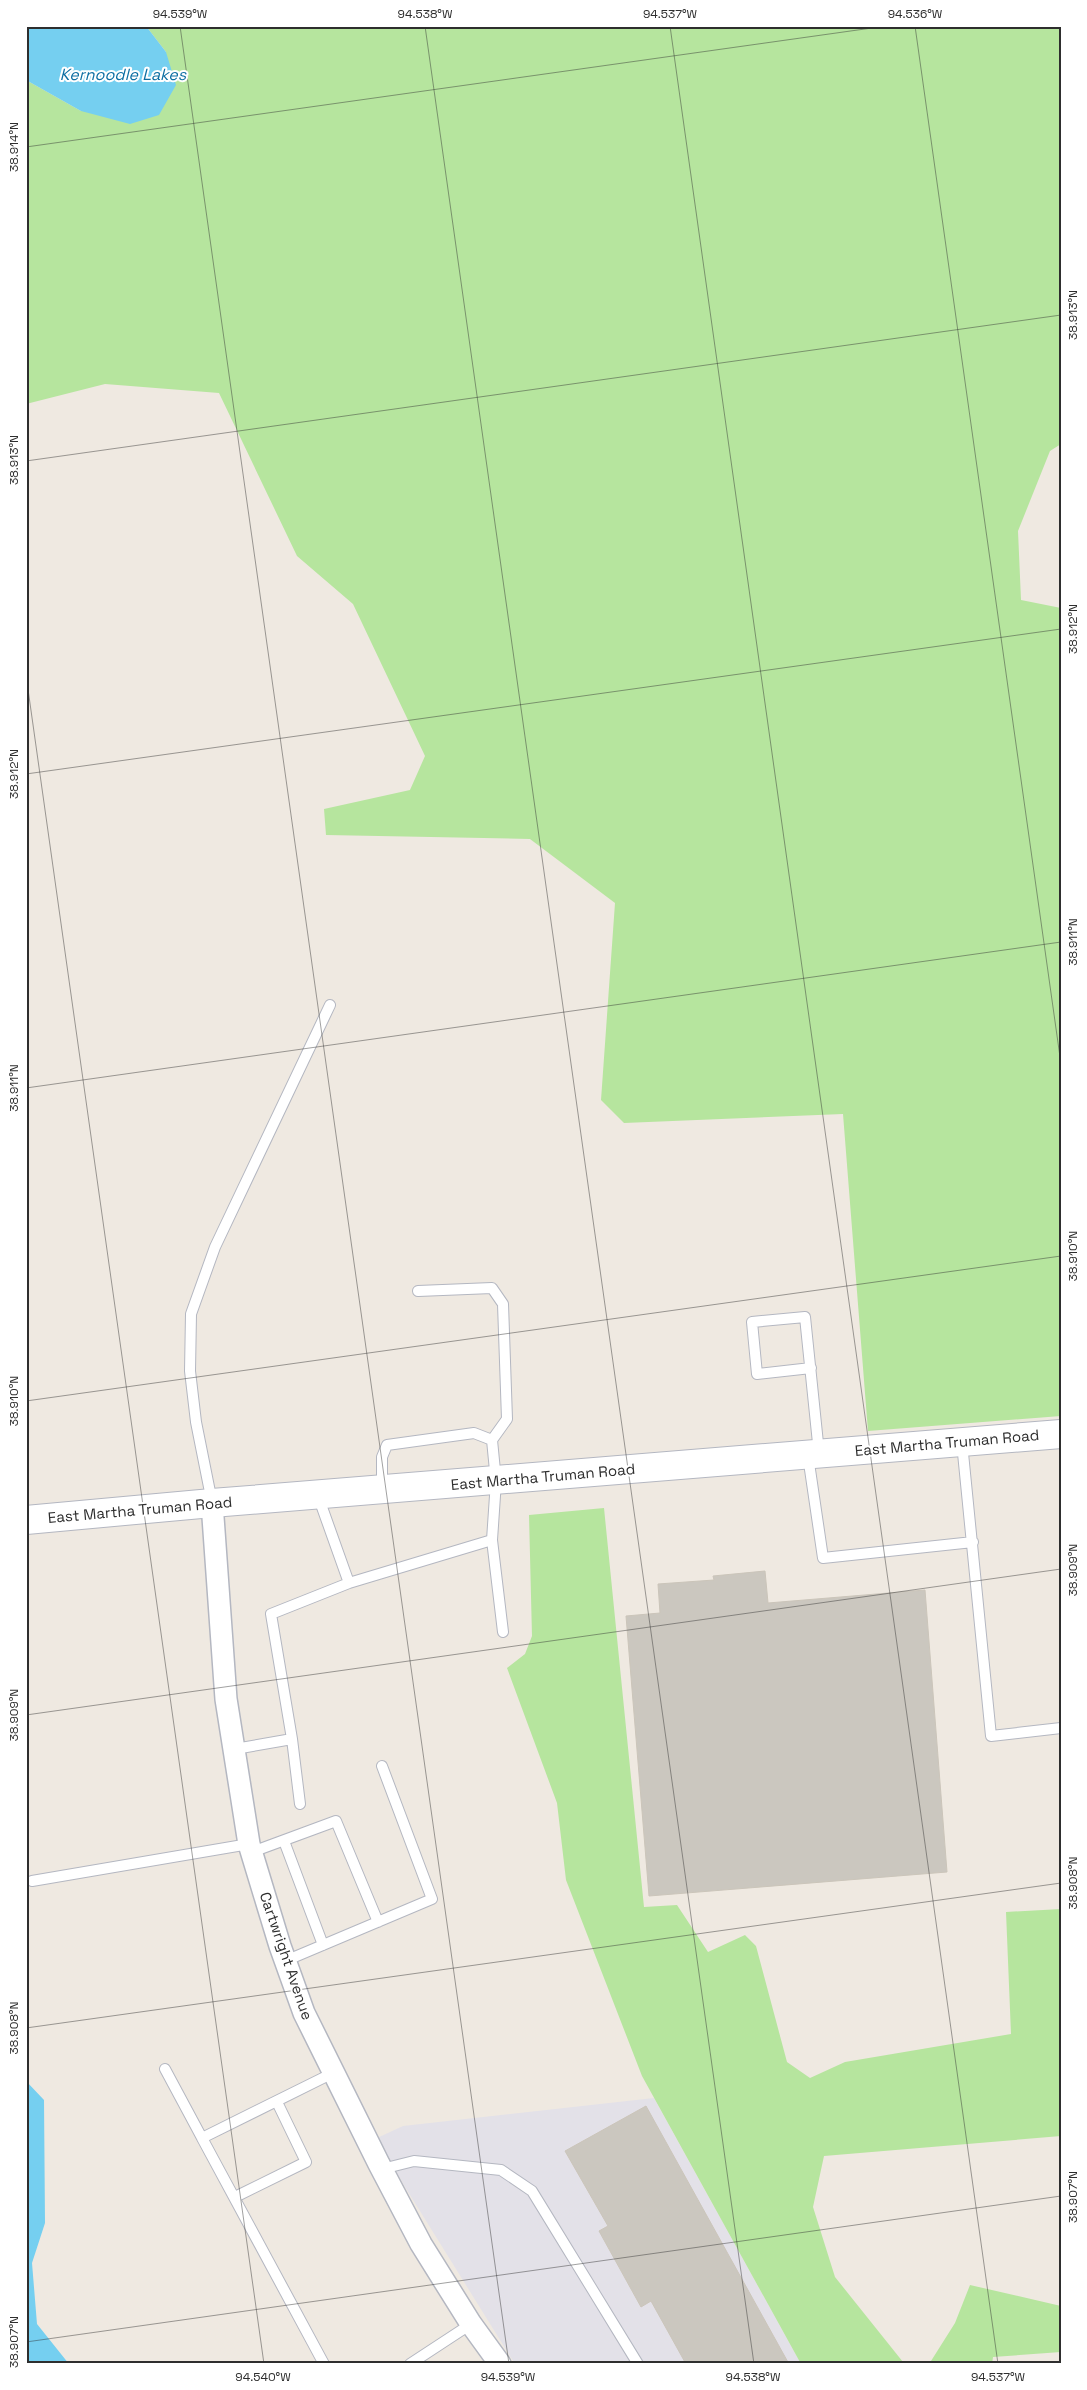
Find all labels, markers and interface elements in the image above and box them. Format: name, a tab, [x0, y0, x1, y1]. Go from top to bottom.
text: 94.539°W	[153, 6, 208, 22]
text: 94.538°W	[398, 6, 453, 22]
text: 94.537°W	[643, 6, 698, 22]
text: 94.536°W	[888, 6, 943, 22]
water label: Kernoodle Lakes	[60, 64, 187, 85]
text: 38.914°N	[6, 122, 22, 172]
text: 38.913°N	[1065, 290, 1081, 340]
text: 38.913°N	[6, 435, 22, 485]
text: 38.912°N	[1065, 604, 1081, 654]
text: 38.912°N	[6, 749, 22, 799]
text: 38.911°N	[1065, 918, 1081, 966]
text: 38.911°N	[6, 1064, 22, 1112]
text: 38.910°N	[1065, 1231, 1081, 1281]
text: 38.910°N	[6, 1376, 22, 1426]
street label: East Martha Truman Road	[854, 1425, 1040, 1460]
street label: East Martha Truman Road	[450, 1459, 636, 1494]
street label: East Martha Truman Road	[47, 1492, 233, 1527]
text: 38.909°N	[1065, 1544, 1081, 1596]
text: 38.909°N	[6, 1689, 22, 1741]
text: 38.908°N	[1065, 1857, 1081, 1909]
street label: Cartwright Avenue	[256, 1889, 317, 2023]
text: 38.908°N	[6, 2002, 22, 2054]
text: 38.907°N	[1065, 2171, 1081, 2223]
text: 38.907°N	[6, 2316, 22, 2368]
text: 94.540°W	[235, 2369, 291, 2385]
text: 94.539°W	[481, 2369, 536, 2385]
text: 94.538°W	[726, 2369, 781, 2385]
text: 94.537°W	[971, 2369, 1026, 2385]

